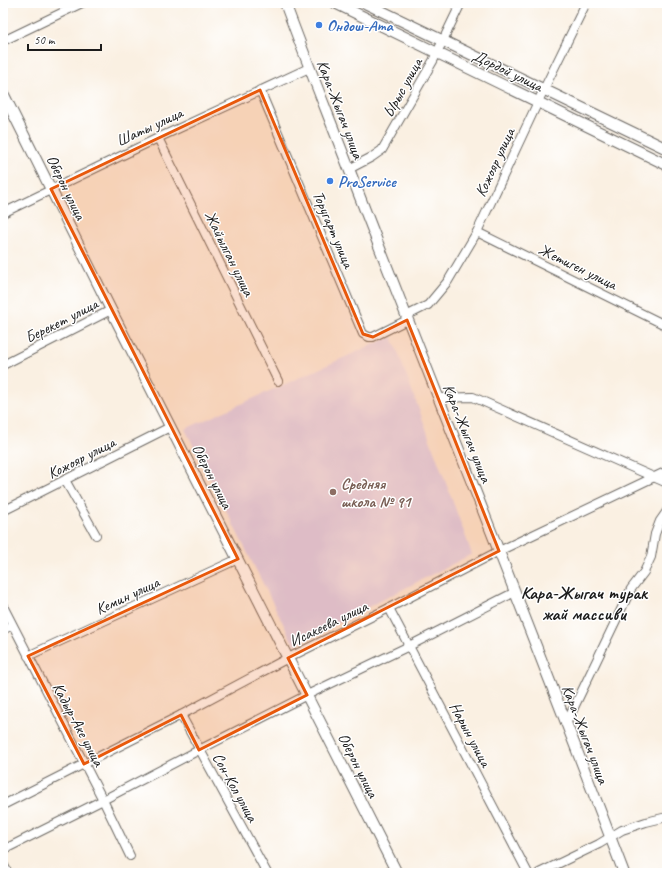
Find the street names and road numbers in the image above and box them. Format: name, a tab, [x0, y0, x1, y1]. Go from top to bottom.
street label: Дордой улица	[469, 45, 547, 97]
street label: Ырыс улица	[379, 53, 428, 120]
street label: Кара-Жыгач улица	[312, 57, 368, 163]
street label: Шаты улица	[113, 102, 187, 151]
street label: Кожояр улица	[470, 124, 520, 200]
street label: Оберон улица	[42, 152, 91, 225]
street label: Торугарт улица	[308, 188, 359, 272]
street label: Жайылган улица	[200, 207, 259, 300]
street label: Жетиген улица	[535, 239, 621, 295]
street label: Берекет улица	[22, 293, 103, 348]
street label: Кара-Жыгач улица	[438, 381, 496, 486]
street label: Кожояр улица	[44, 432, 120, 483]
street label: Оберон улица	[187, 441, 238, 514]
street label: Кемин улица	[92, 572, 164, 619]
street label: Исакеева улица	[286, 596, 372, 651]
street label: Кадыр-Аке улица	[48, 679, 109, 771]
street label: Кара-Жыгач улица	[557, 682, 613, 788]
street label: Нарын улица	[445, 699, 496, 772]
street label: Оберон улица	[333, 730, 384, 803]
street label: Сон-Кол улица	[208, 749, 263, 827]

